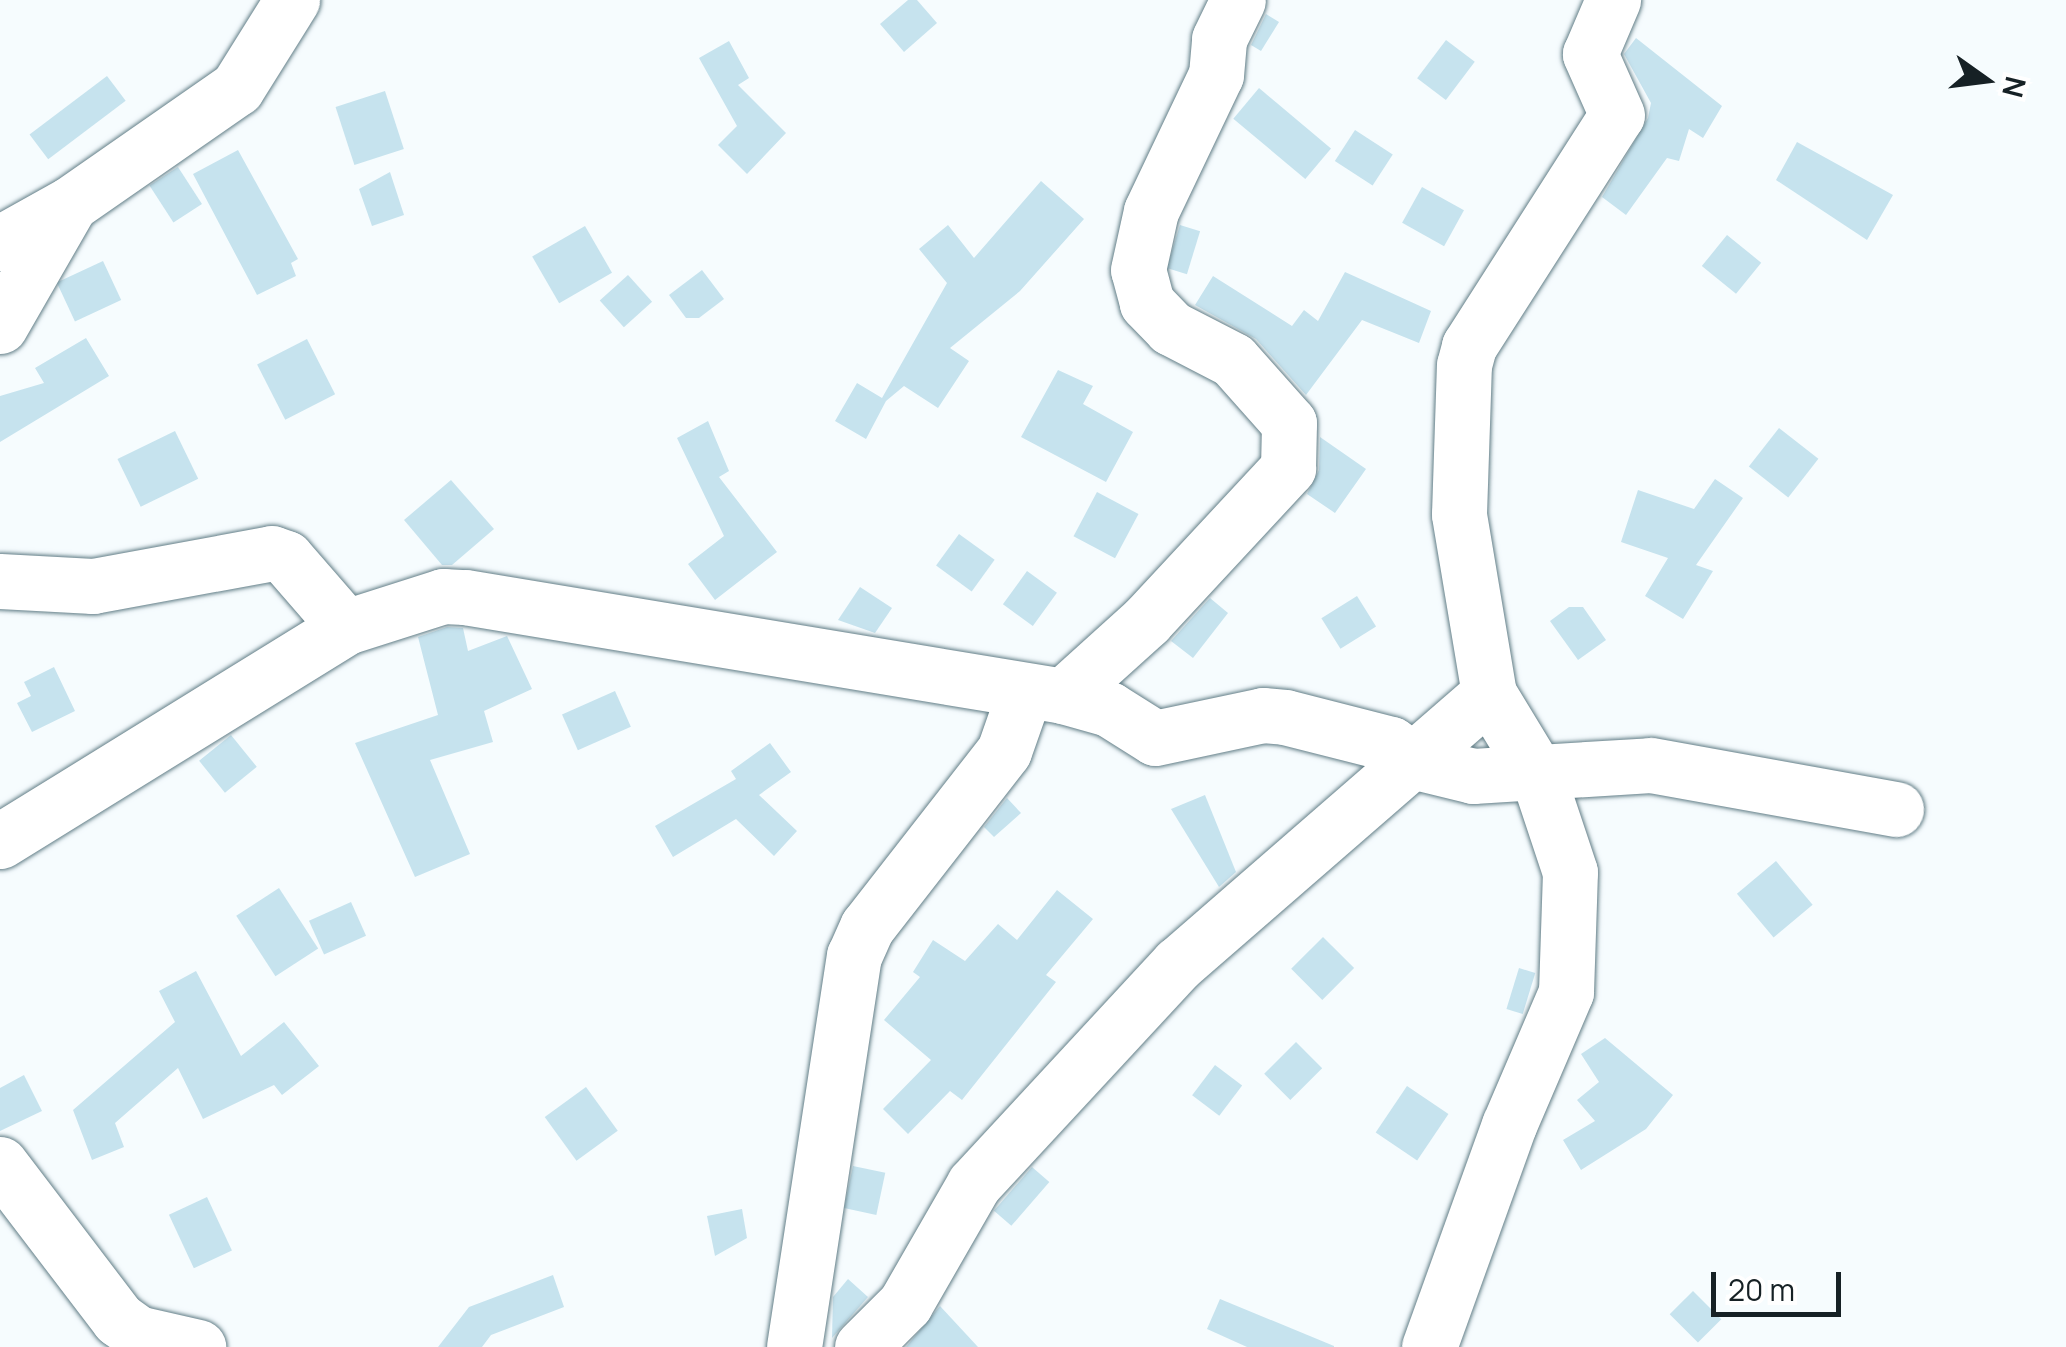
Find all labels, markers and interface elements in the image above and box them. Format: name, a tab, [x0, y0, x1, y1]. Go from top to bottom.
north arrow	[1936, 30, 2036, 130]
text: N	[1994, 73, 2036, 102]
scale bar	[1716, 1252, 1846, 1314]
text: 20 m	[1728, 1269, 1795, 1310]

